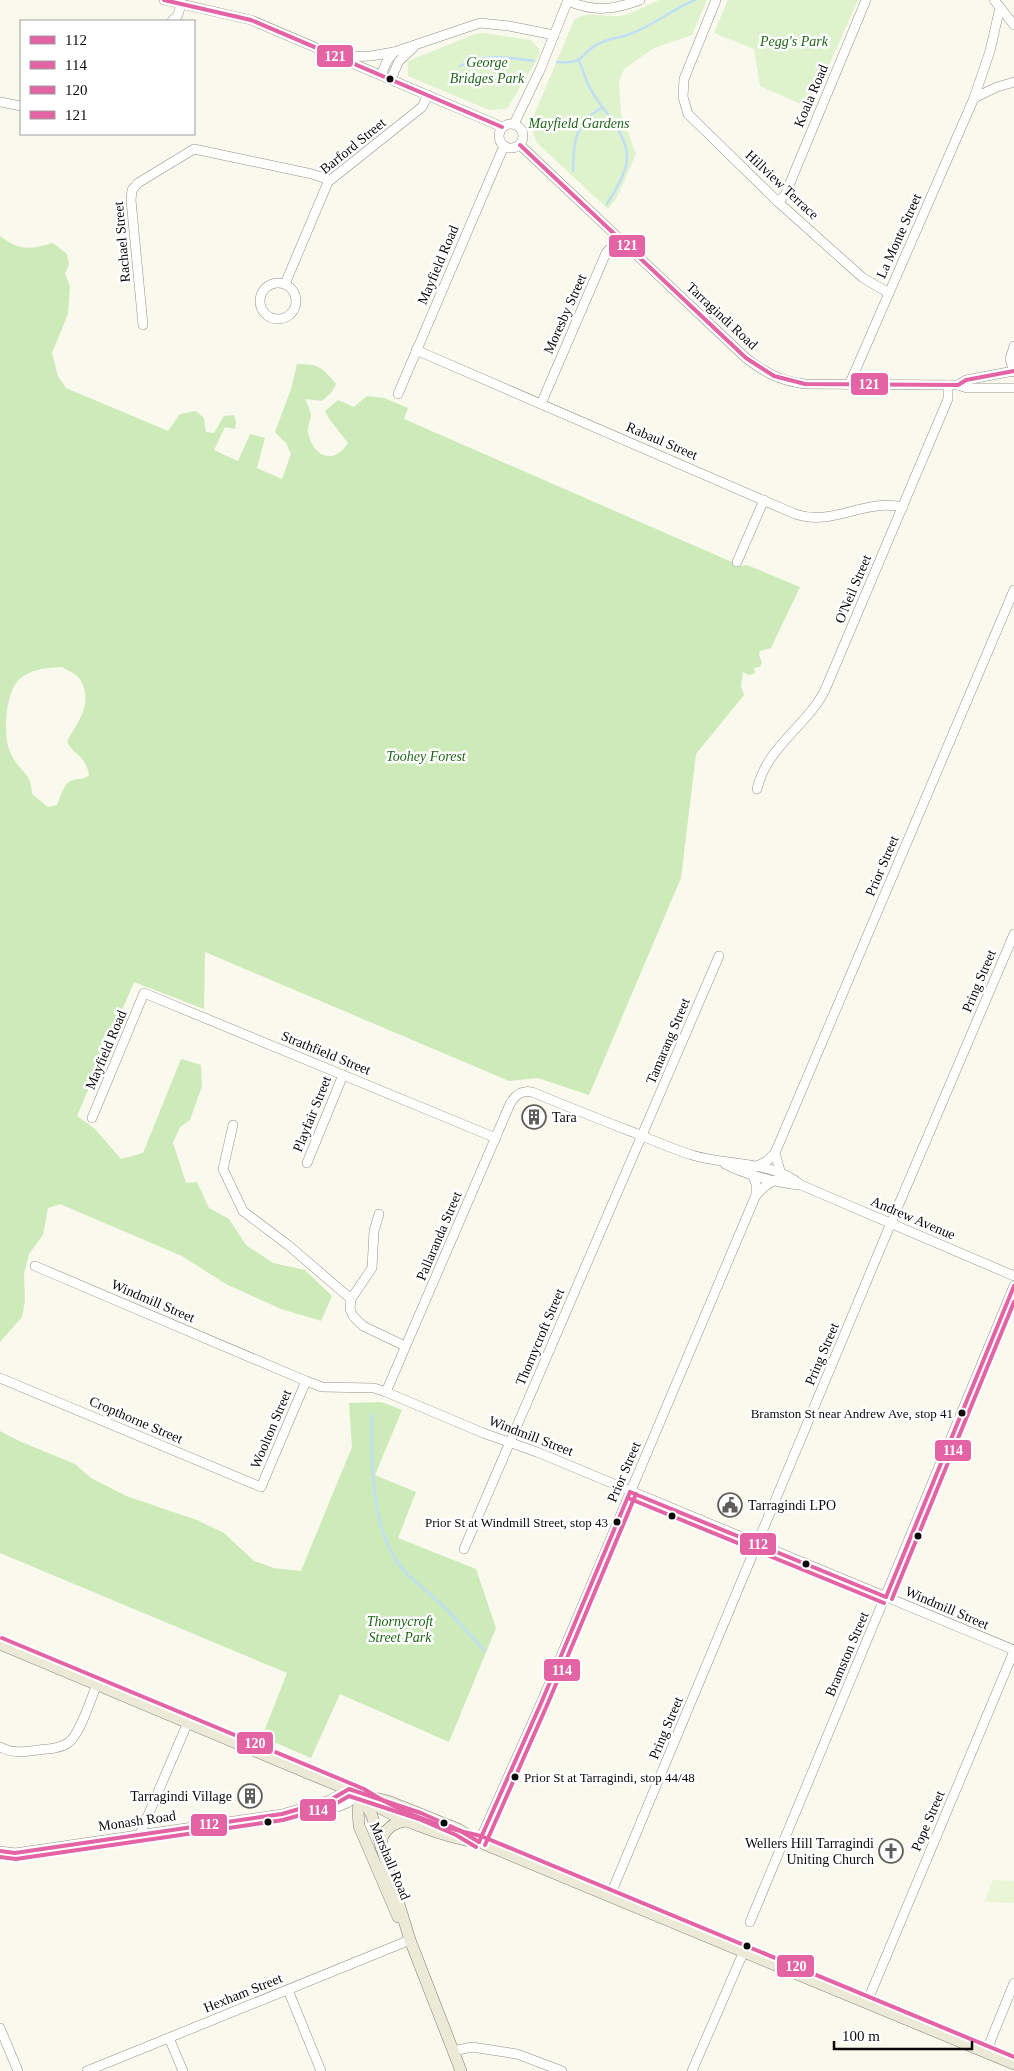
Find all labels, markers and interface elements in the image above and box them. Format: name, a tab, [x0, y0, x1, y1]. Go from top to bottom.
legend	[20, 20, 195, 135]
text: 112	[65, 32, 87, 48]
park label: Pegg's Park	[759, 34, 829, 49]
line badge: 121	[316, 44, 354, 68]
text: 121	[325, 49, 346, 64]
park label: George Bridges Park	[450, 55, 525, 86]
text: 114	[65, 57, 87, 73]
street label: Koala Road	[791, 62, 831, 130]
unlabelled marker	[385, 74, 395, 84]
text: 120	[65, 82, 88, 98]
text: 121	[65, 107, 88, 123]
street label: Barford Street	[317, 115, 389, 177]
park label: Mayfield Gardens	[528, 116, 630, 131]
street label: Hillview Terrace	[743, 147, 821, 223]
street label: La Monte Street	[874, 191, 924, 281]
street label: Rachael Street	[111, 201, 133, 283]
street label: Mayfield Road	[415, 223, 461, 307]
line badge: 121	[608, 234, 646, 258]
text: 121	[617, 238, 638, 253]
street label: Moresby Street	[541, 272, 589, 356]
street label: Tarragindi Road	[684, 279, 760, 353]
line badge: 121	[850, 372, 889, 396]
text: 121	[859, 377, 880, 392]
street label: Rabaul Street	[624, 419, 700, 463]
street label: O'Neil Street	[832, 552, 874, 625]
park label: Toohey Forest	[386, 749, 467, 764]
street label: Prior Street	[863, 833, 901, 898]
street label: Pring Street	[959, 947, 999, 1015]
street label: Tamarang Street	[643, 996, 693, 1086]
street label: Mayfield Road	[83, 1008, 129, 1092]
street label: Strathfield Street	[279, 1028, 373, 1078]
street label: Playfair Street	[290, 1074, 334, 1154]
building icon: Tara	[521, 1104, 547, 1130]
place label: Tara	[552, 1110, 577, 1125]
street label: Pallaranda Street	[413, 1189, 465, 1283]
street label: Andrew Avenue	[868, 1193, 958, 1243]
street label: Windmill Street	[109, 1277, 197, 1325]
street label: Thornycroft Street	[513, 1286, 567, 1388]
street label: Pring Street	[802, 1320, 842, 1388]
street label: Woolton Street	[248, 1387, 294, 1471]
street label: Cropthorne Street	[87, 1394, 185, 1446]
place label: Bramston St near Andrew Ave, stop 41	[751, 1406, 953, 1421]
marker: Bramston St near Andrew Ave, stop 41	[957, 1408, 967, 1418]
street label: Windmill Street	[487, 1413, 575, 1459]
street label: Prior Street	[605, 1439, 643, 1504]
line badge: 114	[934, 1439, 972, 1462]
text: 114	[943, 1443, 963, 1458]
public building icon: Tarragindi LPO	[717, 1492, 743, 1518]
place label: Tarragindi LPO	[748, 1498, 836, 1513]
unlabelled marker	[667, 1511, 677, 1521]
place label: Prior St at Windmill Street, stop 43	[425, 1515, 608, 1530]
marker: Prior St at Windmill Street, stop 43	[612, 1517, 622, 1527]
unlabelled marker	[913, 1531, 923, 1541]
line badge: 112	[739, 1532, 777, 1556]
text: 112	[748, 1537, 768, 1552]
unlabelled marker	[801, 1559, 811, 1569]
street label: Windmill Street	[903, 1584, 991, 1632]
street label: Bramston Street	[822, 1609, 872, 1699]
park label: Thornycroft Street Park	[367, 1614, 434, 1645]
line badge: 114	[543, 1658, 581, 1682]
text: 114	[552, 1663, 572, 1678]
street label: Pring Street	[646, 1694, 686, 1762]
line badge: 120	[236, 1731, 274, 1755]
text: 120	[245, 1736, 266, 1751]
place label: Prior St at Tarragindi, stop 44/48	[524, 1770, 695, 1785]
marker: Prior St at Tarragindi, stop 44/48	[510, 1772, 520, 1782]
building icon: Tarragindi Village	[237, 1783, 263, 1809]
street label: Pope Street	[909, 1788, 947, 1853]
place label: Tarragindi Village	[130, 1789, 232, 1804]
line badge: 114	[299, 1798, 337, 1822]
text: 114	[308, 1803, 328, 1818]
street label: Monash Road	[97, 1808, 177, 1834]
line badge: 112	[190, 1813, 228, 1837]
text: 112	[199, 1817, 219, 1832]
unlabelled marker	[263, 1817, 273, 1827]
unlabelled marker	[439, 1818, 449, 1828]
street label: Marshall Road	[367, 1820, 413, 1902]
place label: Wellers Hill Tarragindi Uniting Church	[745, 1836, 874, 1867]
church icon: Wellers Hill Tarragindi Uniting Church	[878, 1838, 904, 1864]
unlabelled marker	[742, 1941, 752, 1951]
line badge: 120	[776, 1954, 815, 1978]
text: 120	[786, 1959, 807, 1974]
street label: Hexham Street	[201, 1970, 285, 2016]
scale bar	[834, 2018, 972, 2050]
text: 100 m	[842, 2028, 880, 2044]

